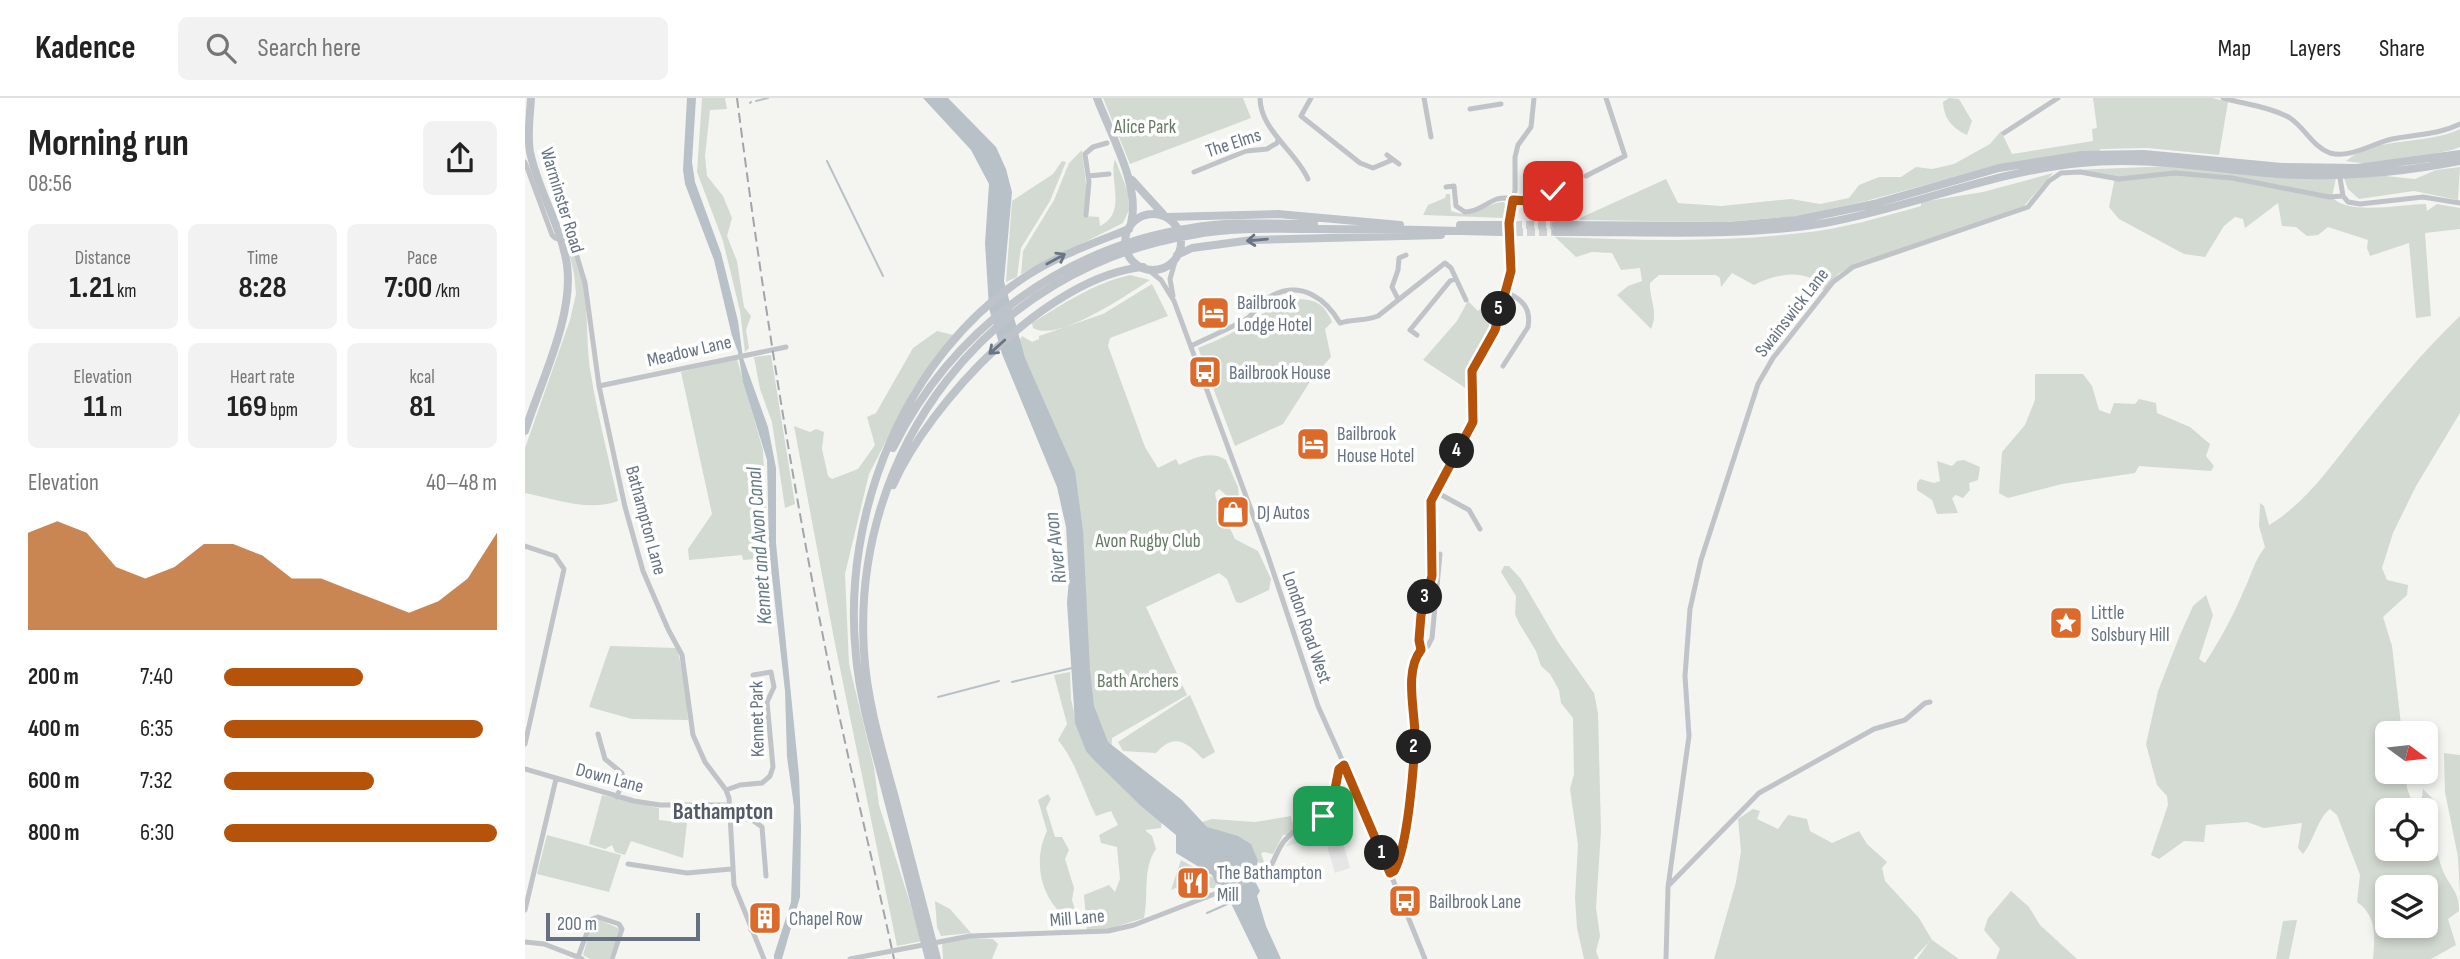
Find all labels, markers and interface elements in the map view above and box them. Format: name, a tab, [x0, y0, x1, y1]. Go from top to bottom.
search box	[178, 17, 668, 80]
text: Kadence	[35, 28, 136, 68]
icon: search	[202, 29, 240, 67]
text: Search here	[258, 33, 361, 64]
text: Map	[2218, 34, 2251, 63]
text: Layers	[2289, 34, 2341, 63]
text: Share	[2379, 34, 2425, 63]
park label: Alice Park	[1113, 116, 1177, 139]
text: Morning run	[28, 121, 189, 166]
button: share	[423, 121, 497, 195]
street label: The Elms	[1203, 124, 1264, 163]
street label: Warminster Road	[535, 145, 588, 256]
pin	[1523, 161, 1583, 221]
text: 08:56	[28, 170, 72, 198]
icon: check	[1534, 172, 1572, 210]
one-way arrow	[1246, 234, 1268, 247]
text: Distance	[75, 247, 131, 270]
text: Time	[247, 247, 278, 270]
text: Pace	[407, 247, 437, 270]
one-way arrow	[1045, 252, 1066, 265]
street label: Swainswick Lane	[1750, 264, 1834, 362]
text: 1.21	[69, 270, 114, 306]
text: 8:28	[238, 270, 287, 306]
text: 7:00	[384, 270, 432, 306]
text: km	[114, 280, 137, 303]
text: /km	[432, 280, 460, 303]
place label: Bailbrook Lodge Hotel	[1237, 292, 1312, 337]
pin: 5	[1481, 292, 1517, 326]
hotel icon: Bailbrook Lodge Hotel	[1194, 294, 1232, 332]
text: 5	[1494, 297, 1503, 320]
street label: Meadow Lane	[645, 331, 734, 372]
one-way arrow	[989, 339, 1007, 355]
bus stop icon: Bailbrook House	[1186, 353, 1224, 391]
place label: Bailbrook House	[1229, 362, 1331, 385]
text: Elevation	[74, 366, 132, 389]
text: Heart rate	[230, 366, 295, 389]
text: kcal	[410, 366, 435, 389]
text: 11	[83, 389, 107, 425]
text: 169	[227, 389, 267, 425]
text: 81	[409, 389, 435, 425]
text: m	[107, 399, 122, 422]
text: bpm	[267, 399, 298, 422]
place label: Bailbrook House Hotel	[1337, 423, 1414, 468]
hotel icon: Bailbrook House Hotel	[1294, 425, 1332, 463]
pin: 4	[1439, 434, 1475, 468]
text: 4	[1452, 439, 1461, 462]
street label: Bathampton Lane	[620, 463, 671, 577]
water label: Kennet and Avon Canal	[741, 465, 777, 626]
text: Elevation	[28, 469, 99, 497]
text: 40–48 m	[426, 469, 497, 497]
shop icon: DJ Autos	[1214, 493, 1252, 531]
place label: DJ Autos	[1257, 502, 1310, 525]
water label: River Avon	[1039, 511, 1072, 585]
park label: Avon Rugby Club	[1094, 530, 1201, 553]
street label: London Road West	[1277, 569, 1337, 687]
pin: 3	[1408, 580, 1443, 614]
text: 3	[1420, 585, 1429, 608]
place label: Little Solsbury Hill	[2091, 602, 2169, 647]
place icon: Little Solsbury Hill	[2047, 604, 2085, 642]
text: 200 m	[28, 663, 79, 691]
text: 7:40	[140, 663, 173, 691]
park label: Bath Archers	[1097, 670, 1179, 693]
street label: Kennet Park	[745, 680, 770, 757]
text: 400 m	[28, 715, 79, 743]
text: 6:35	[140, 715, 173, 743]
north arrow	[2375, 721, 2438, 784]
map controls	[2375, 721, 2438, 938]
pin: 2	[1397, 730, 1431, 764]
text: 2	[1409, 735, 1418, 758]
street label: Down Lane	[573, 758, 646, 798]
text: 600 m	[28, 767, 80, 795]
text: 7:32	[140, 767, 173, 795]
pin	[1293, 786, 1353, 846]
icon: arrive	[1304, 797, 1342, 835]
district label: Bathampton	[673, 798, 773, 826]
button: locate	[2375, 798, 2438, 861]
text: 800 m	[28, 819, 80, 847]
text: 6:30	[140, 819, 174, 847]
pin: 1	[1365, 836, 1399, 870]
text: 1	[1378, 841, 1385, 864]
place label: The Bathampton Mill	[1217, 862, 1322, 907]
restaurant icon: The Bathampton Mill	[1174, 864, 1212, 902]
button: layers	[2375, 875, 2438, 938]
bus stop icon: Bailbrook Lane	[1386, 882, 1424, 920]
place label: Bailbrook Lane	[1429, 891, 1521, 914]
building icon: Chapel Row	[746, 899, 784, 937]
street label: Mill Lane	[1049, 905, 1106, 932]
place label: Chapel Row	[789, 908, 863, 931]
scale bar	[546, 910, 700, 942]
text: 200 m	[557, 913, 597, 936]

